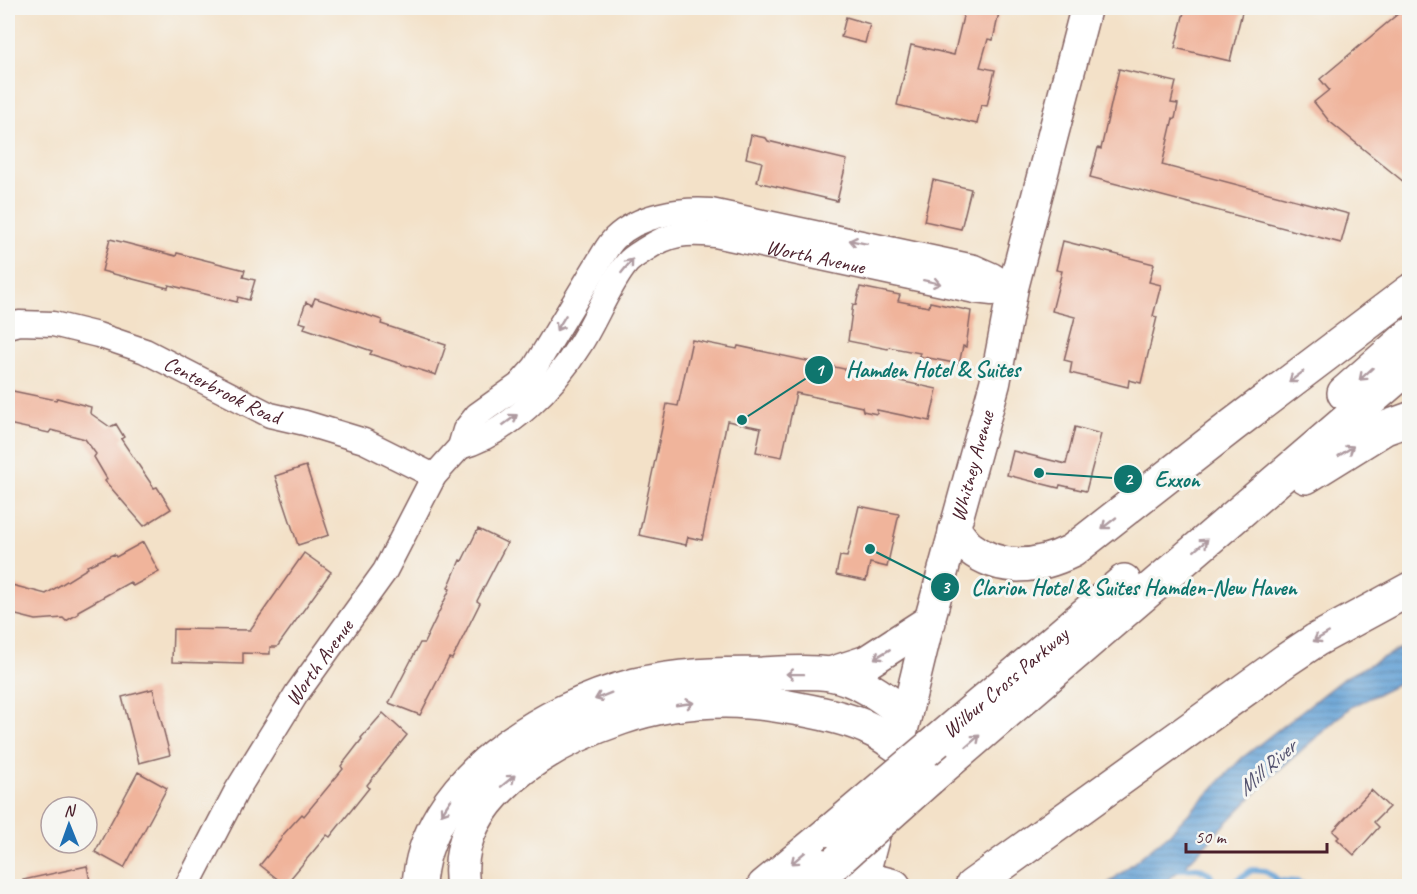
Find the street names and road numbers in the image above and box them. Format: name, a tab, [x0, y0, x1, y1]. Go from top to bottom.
street label: Worth Avenue	[764, 233, 868, 280]
street label: Centerbrook Road	[160, 350, 286, 431]
street label: Whitney Avenue	[944, 407, 1000, 524]
street label: Worth Avenue	[279, 613, 360, 710]
street label: Wilbur Cross Parkway	[937, 620, 1075, 743]

